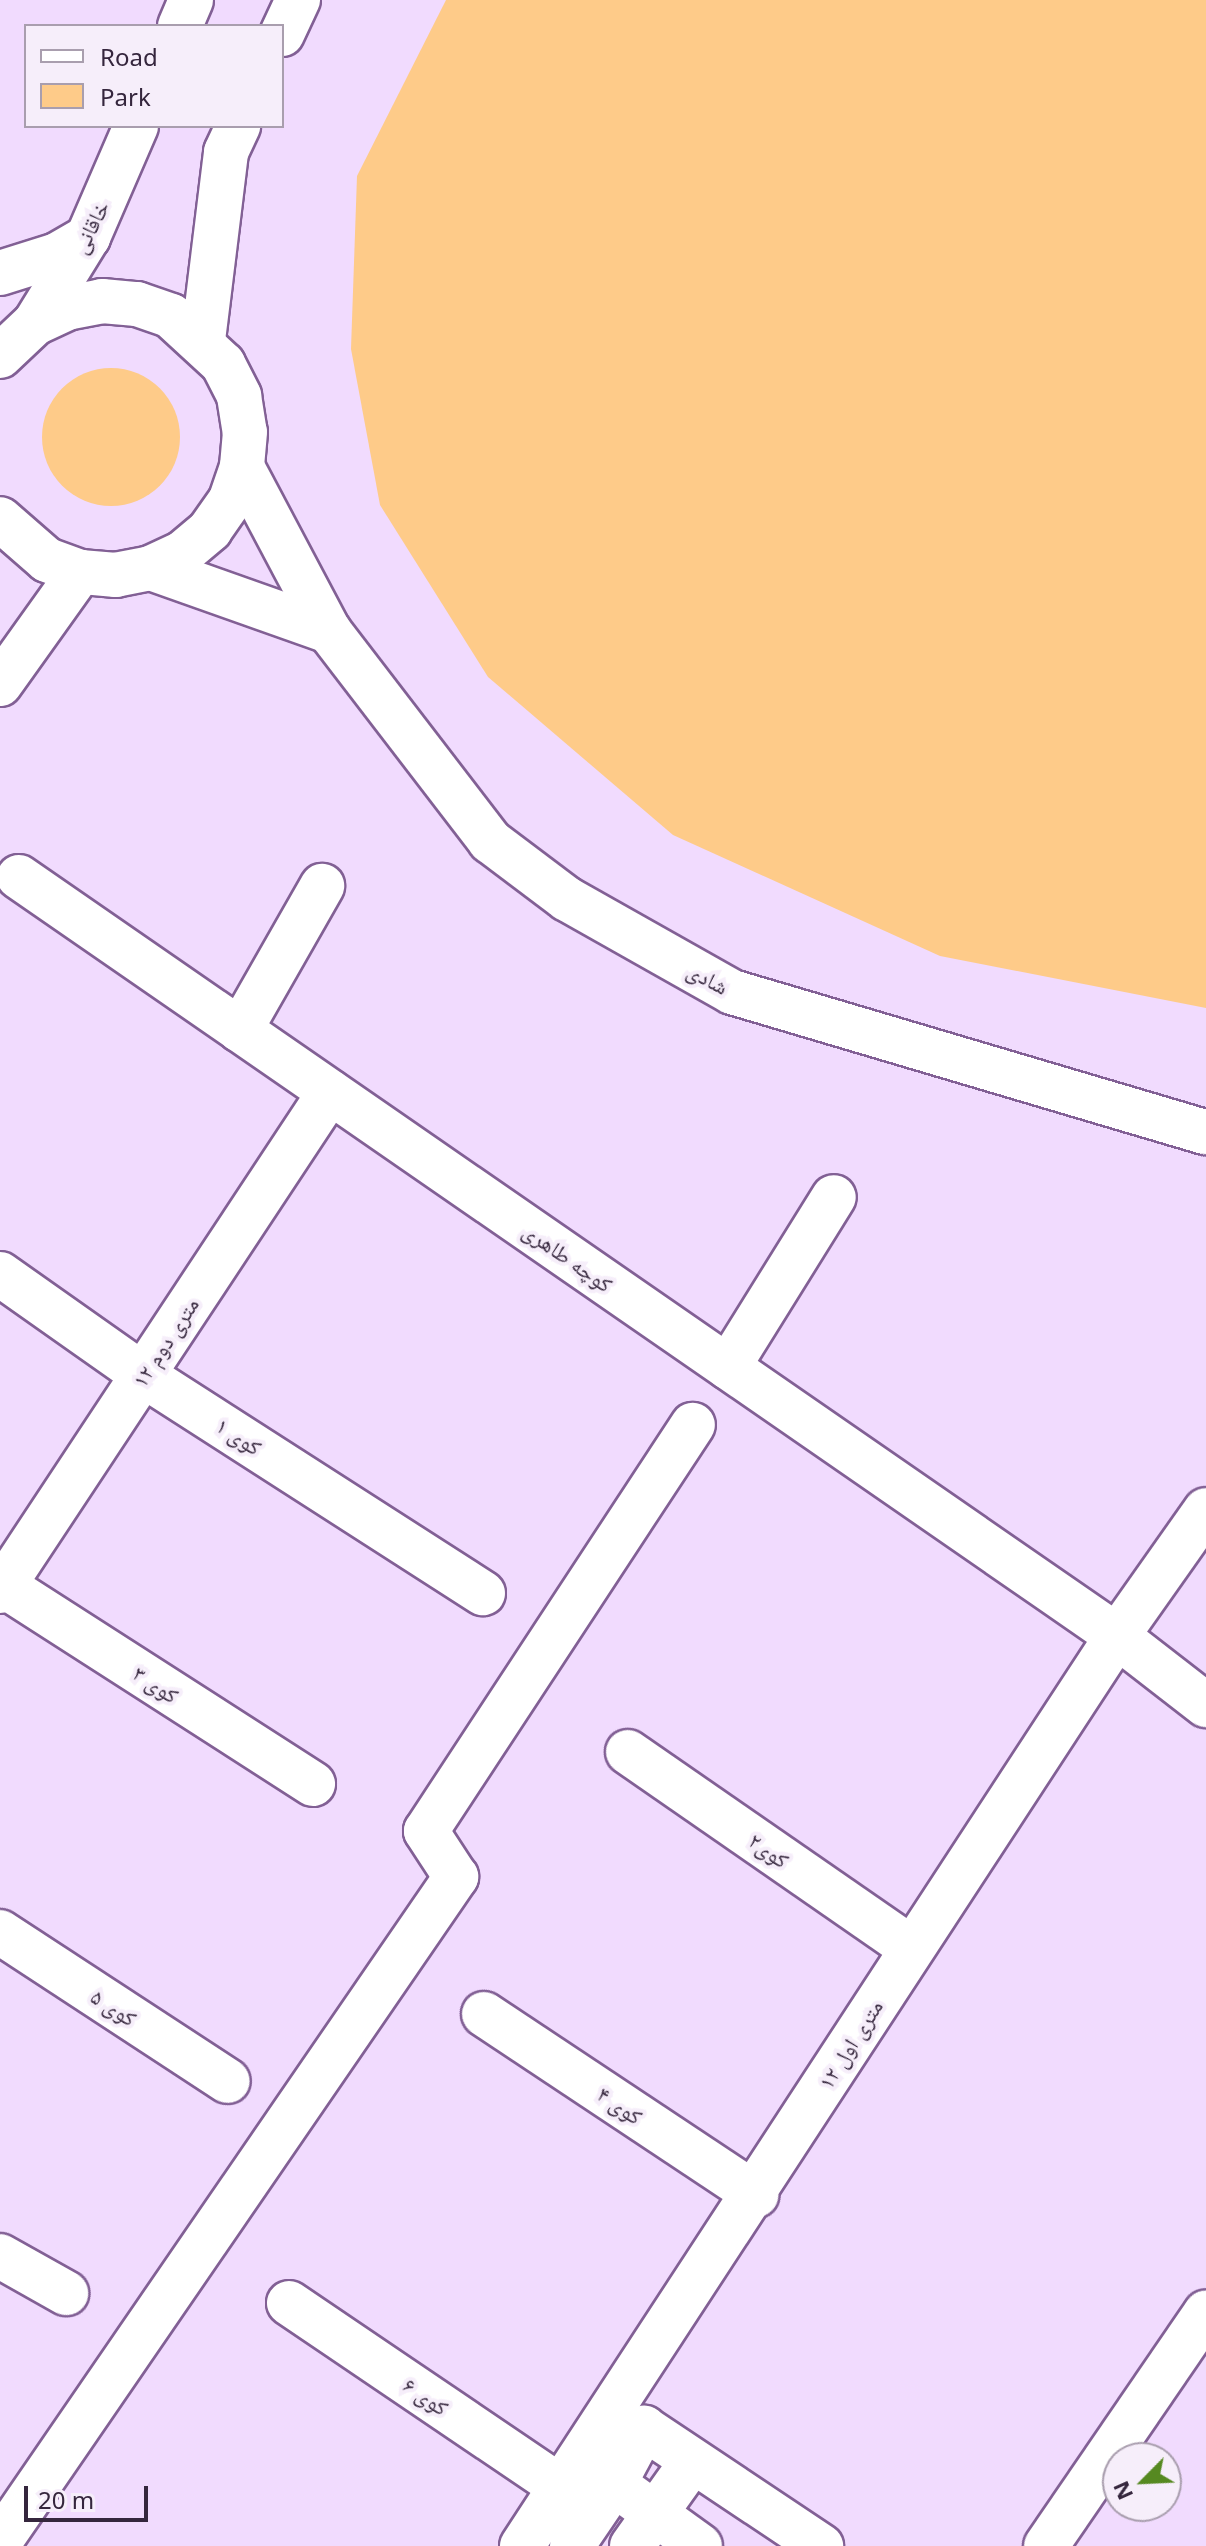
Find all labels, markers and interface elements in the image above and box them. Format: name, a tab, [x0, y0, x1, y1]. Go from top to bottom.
legend	[24, 24, 284, 128]
text: Road	[100, 40, 158, 73]
text: Park	[100, 80, 151, 113]
street label: خاقانی	[66, 196, 114, 258]
street label: شادی	[683, 956, 733, 1000]
street label: کوچه طاهری	[518, 1217, 618, 1297]
street label: ۱۲ متری دوم	[126, 1292, 204, 1392]
street label: کوی ۱	[211, 1412, 267, 1460]
street label: کوی ۳	[128, 1660, 184, 1708]
street label: کوی۲	[744, 1827, 794, 1873]
street label: کوی ۵	[86, 1983, 142, 2031]
street label: ۱۲ متری اول	[812, 1994, 888, 2094]
street label: کوی ۴	[592, 2080, 648, 2130]
street label: کوی ۶	[398, 2371, 454, 2421]
north arrow	[1102, 2442, 1182, 2522]
scale bar	[28, 2470, 152, 2520]
text: N	[1105, 2477, 1139, 2505]
text: 20 m	[38, 2483, 94, 2516]

